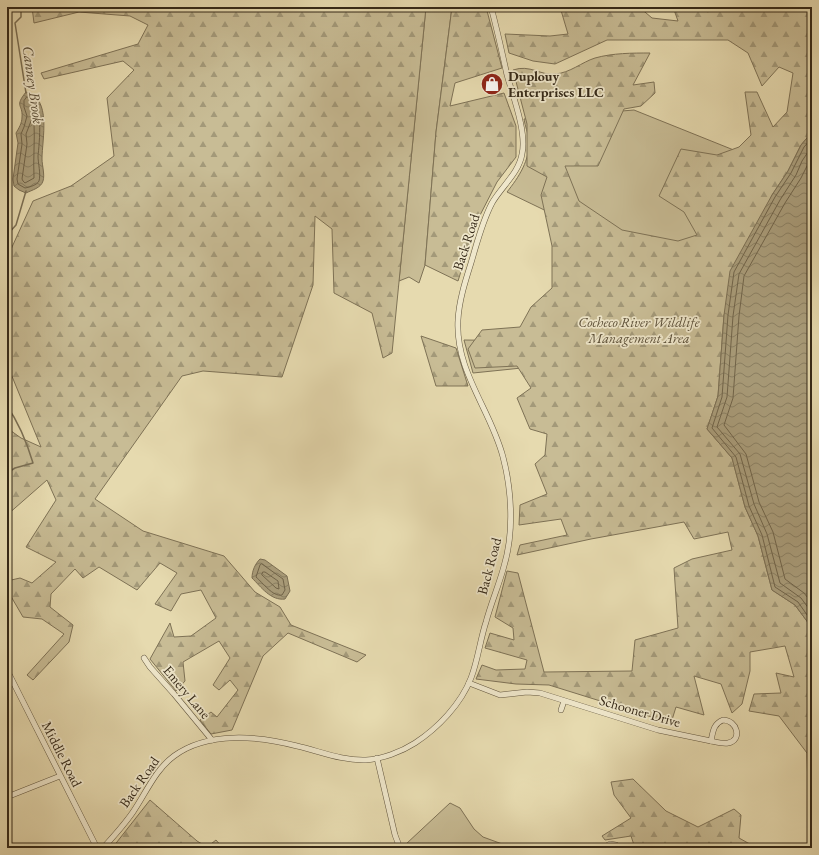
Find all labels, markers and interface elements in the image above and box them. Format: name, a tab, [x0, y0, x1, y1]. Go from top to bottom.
water label: Canney Brook	[19, 45, 48, 125]
place label: Duplouy Enterprises LLC	[508, 67, 604, 101]
shop icon: Duplouy Enterprises LLC	[479, 71, 505, 97]
street label: Back Road	[448, 211, 484, 272]
park label: Cocheco River Wildlife Management Area	[578, 313, 700, 347]
street label: Back Road	[473, 535, 505, 596]
street label: Emery Lane	[159, 662, 215, 723]
street label: Schooner Drive	[597, 691, 683, 731]
street label: Middle Road	[38, 718, 87, 791]
street label: Back Road	[115, 752, 164, 811]

